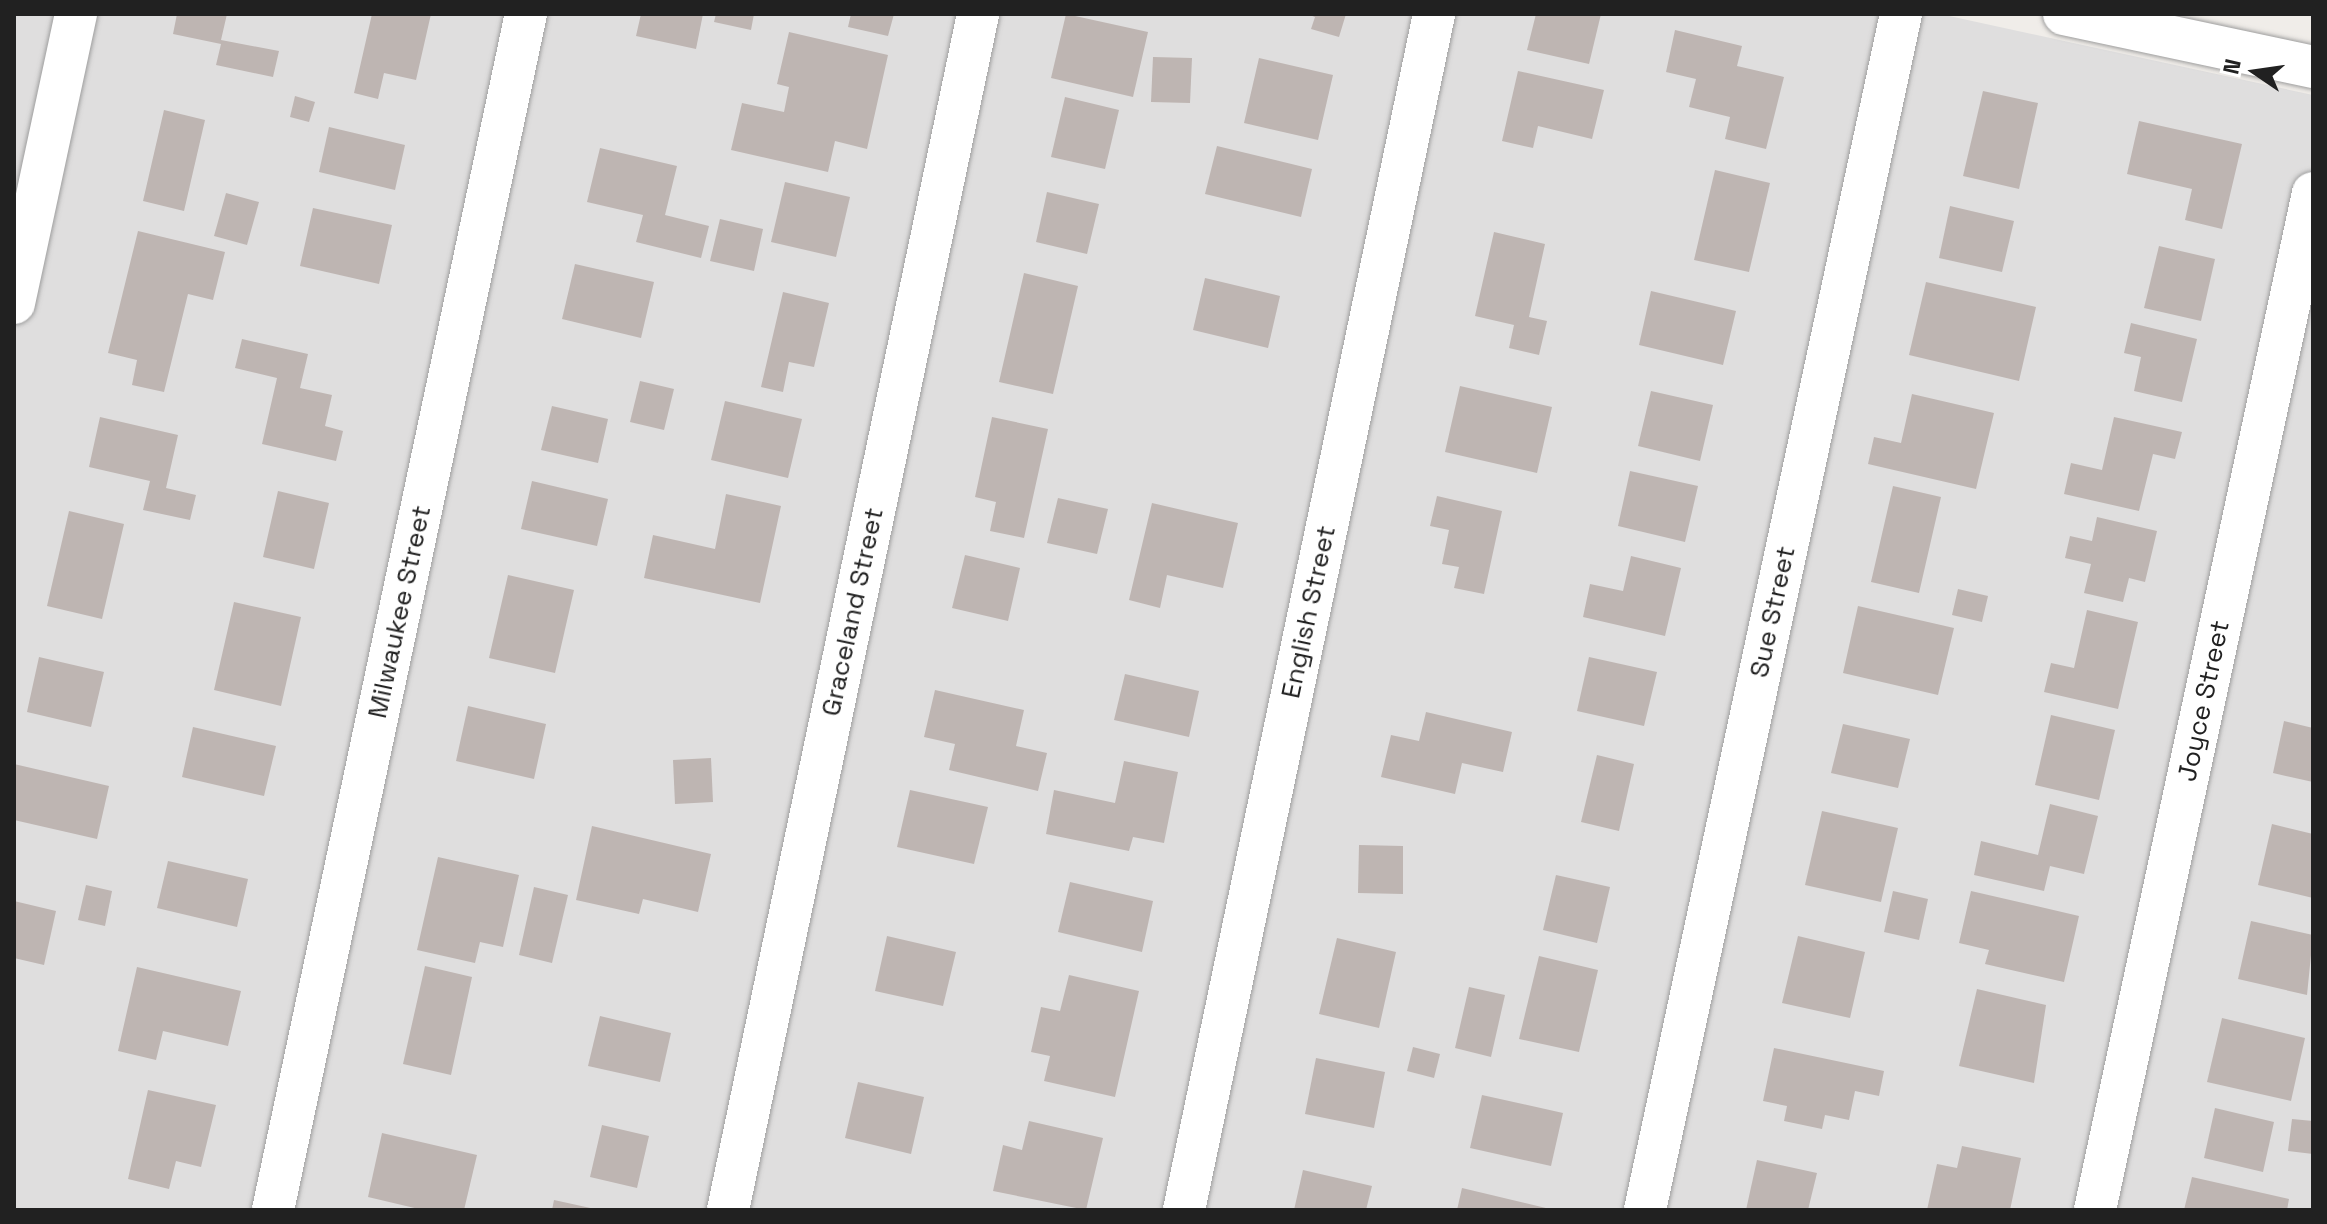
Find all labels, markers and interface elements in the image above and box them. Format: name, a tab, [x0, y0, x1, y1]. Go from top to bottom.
north arrow	[2215, 32, 2295, 112]
text: N	[2216, 56, 2247, 77]
street label: Milwaukee Street	[362, 503, 438, 721]
street label: Graceland Street	[816, 505, 890, 719]
street label: English Street	[1275, 523, 1343, 701]
street label: Sue Street	[1744, 544, 1802, 680]
street label: Joyce Street	[2172, 618, 2236, 784]

